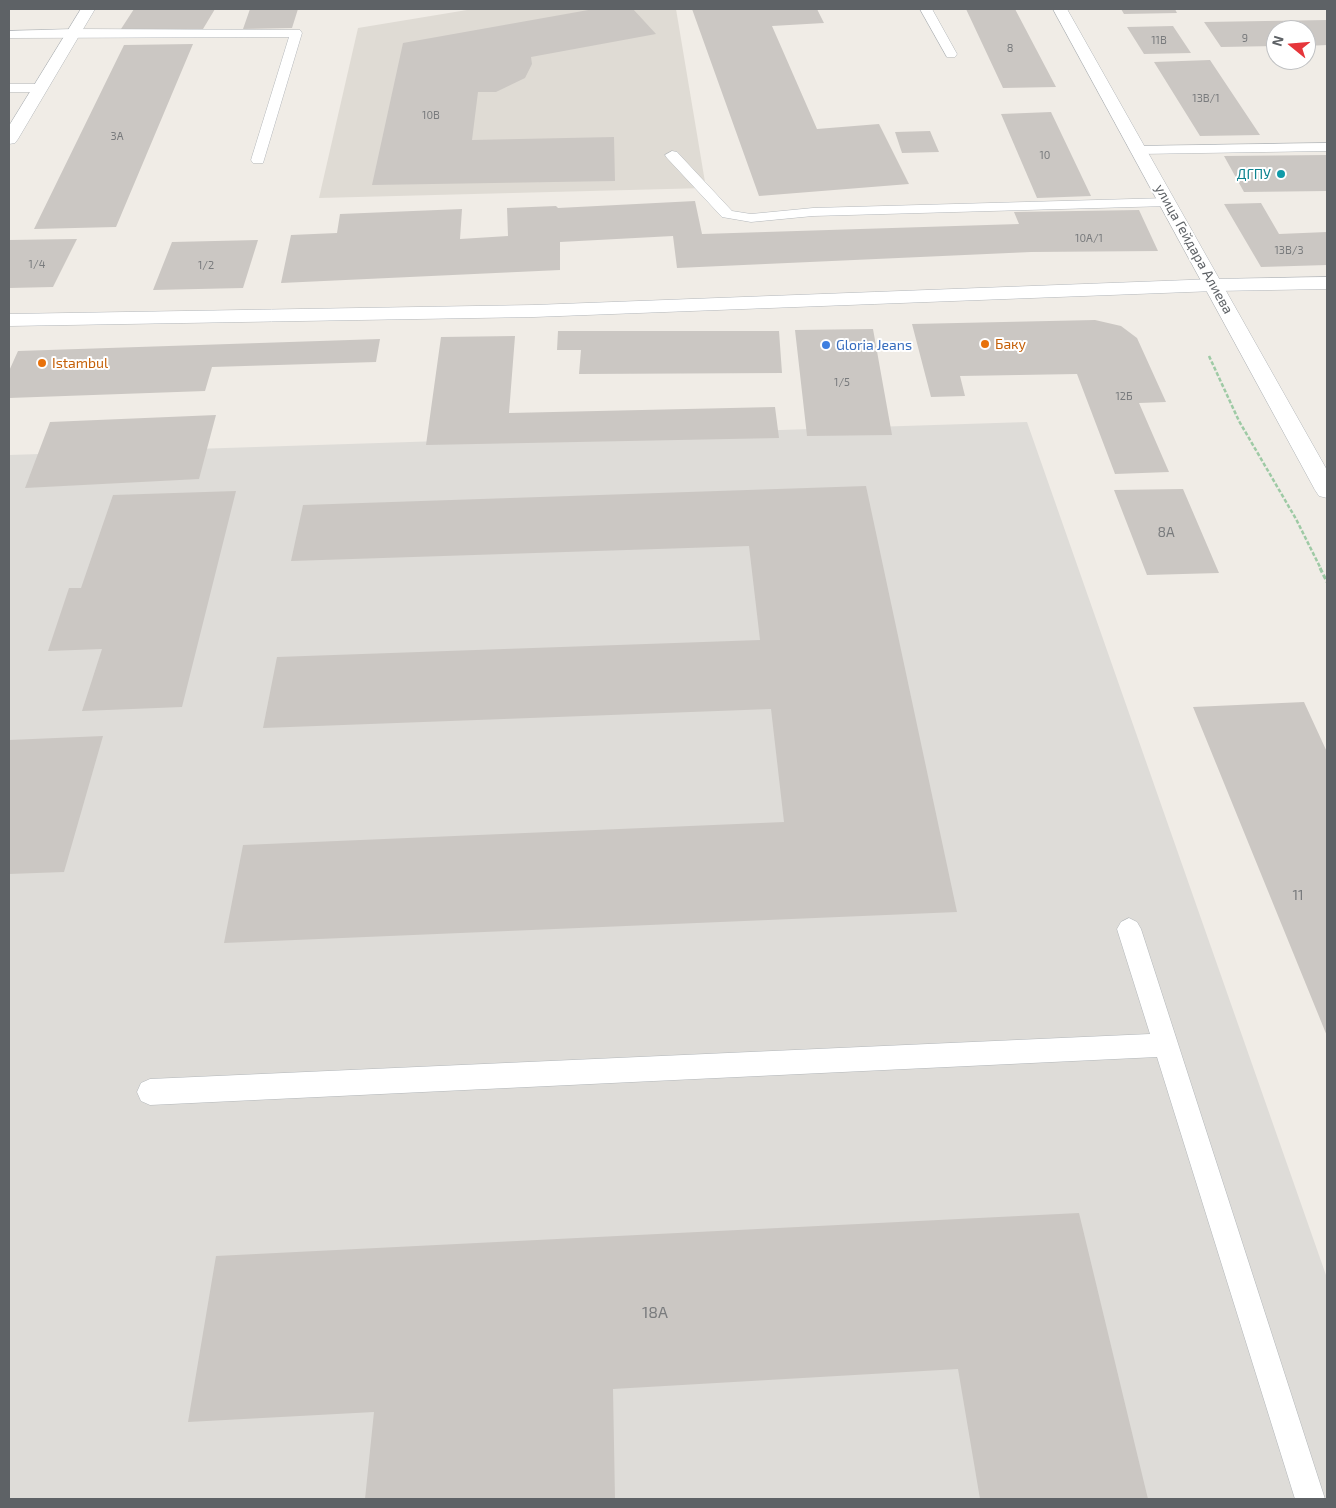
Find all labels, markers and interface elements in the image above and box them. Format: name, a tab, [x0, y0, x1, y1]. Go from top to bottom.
north arrow	[1266, 20, 1316, 70]
house number: 9	[1242, 31, 1248, 45]
house number: 11В	[1151, 33, 1167, 47]
text: N	[1268, 33, 1287, 48]
house number: 8	[1007, 41, 1013, 55]
house number: 13В/1	[1192, 91, 1220, 105]
house number: 10В	[422, 108, 440, 122]
house number: 3А	[111, 129, 123, 143]
house number: 10	[1039, 148, 1051, 162]
place label: ДГПУ	[1237, 166, 1271, 182]
marker: ДГПУ	[1275, 168, 1287, 180]
street label: улица Гейдара Алиева	[1151, 181, 1237, 317]
house number: 10А/1	[1075, 231, 1103, 245]
house number: 13В/3	[1274, 243, 1304, 257]
house number: 1/4	[29, 257, 45, 271]
house number: 1/2	[198, 258, 214, 272]
place label: Баку	[995, 336, 1026, 352]
place label: Gloria Jeans	[836, 337, 912, 353]
marker: Баку	[979, 338, 991, 350]
marker: Gloria Jeans	[820, 339, 832, 351]
place label: Istambul	[52, 355, 108, 371]
marker: Istambul	[36, 357, 48, 369]
house number: 1/5	[834, 375, 850, 389]
house number: 12Б	[1115, 389, 1133, 403]
house number: 8А	[1157, 524, 1175, 540]
house number: 11	[1292, 887, 1304, 903]
house number: 18А	[642, 1303, 668, 1323]

